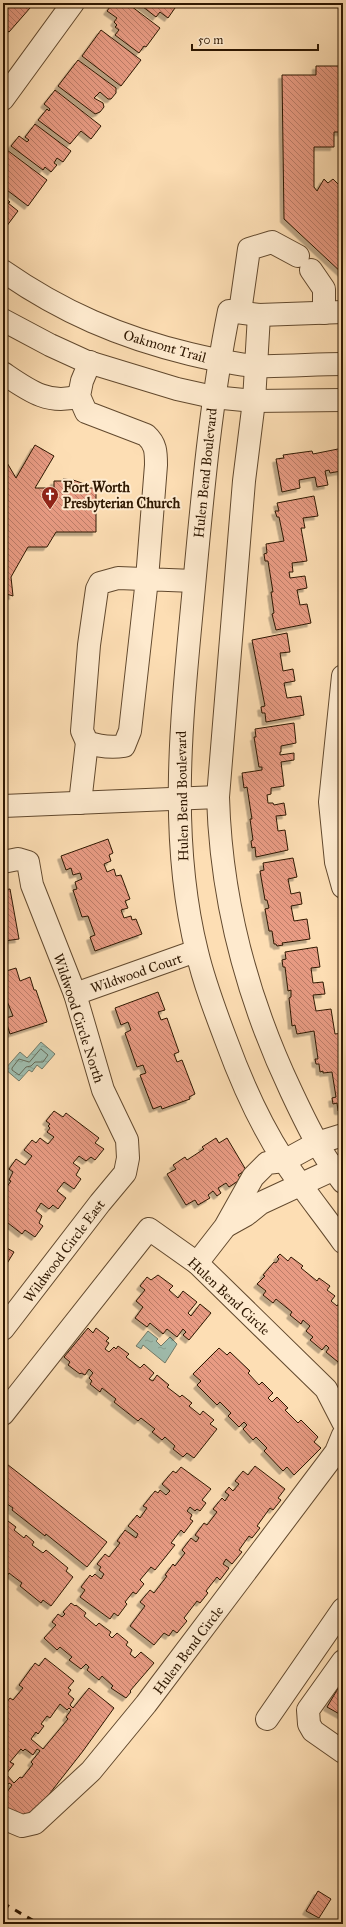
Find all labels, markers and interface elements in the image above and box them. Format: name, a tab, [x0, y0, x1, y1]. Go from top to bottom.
scale bar	[192, 26, 318, 52]
text: 50 m	[198, 33, 223, 47]
street label: Oakmont Trail	[121, 327, 209, 366]
street label: Hulen Bend Boulevard	[190, 407, 221, 539]
place label: Fort Worth Presbyterian Church	[63, 479, 180, 513]
church icon: Fort Worth Presbyterian Church	[40, 485, 60, 510]
street label: Hulen Bend Boulevard	[173, 731, 192, 861]
street label: Wildwood Court	[88, 950, 184, 997]
street label: Wildwood Circle North	[50, 951, 108, 1085]
street label: Wildwood Circle East	[20, 1196, 109, 1306]
street label: Hulen Bend Circle	[184, 1254, 273, 1339]
street label: Hulen Bend Circle	[150, 1603, 227, 1698]

